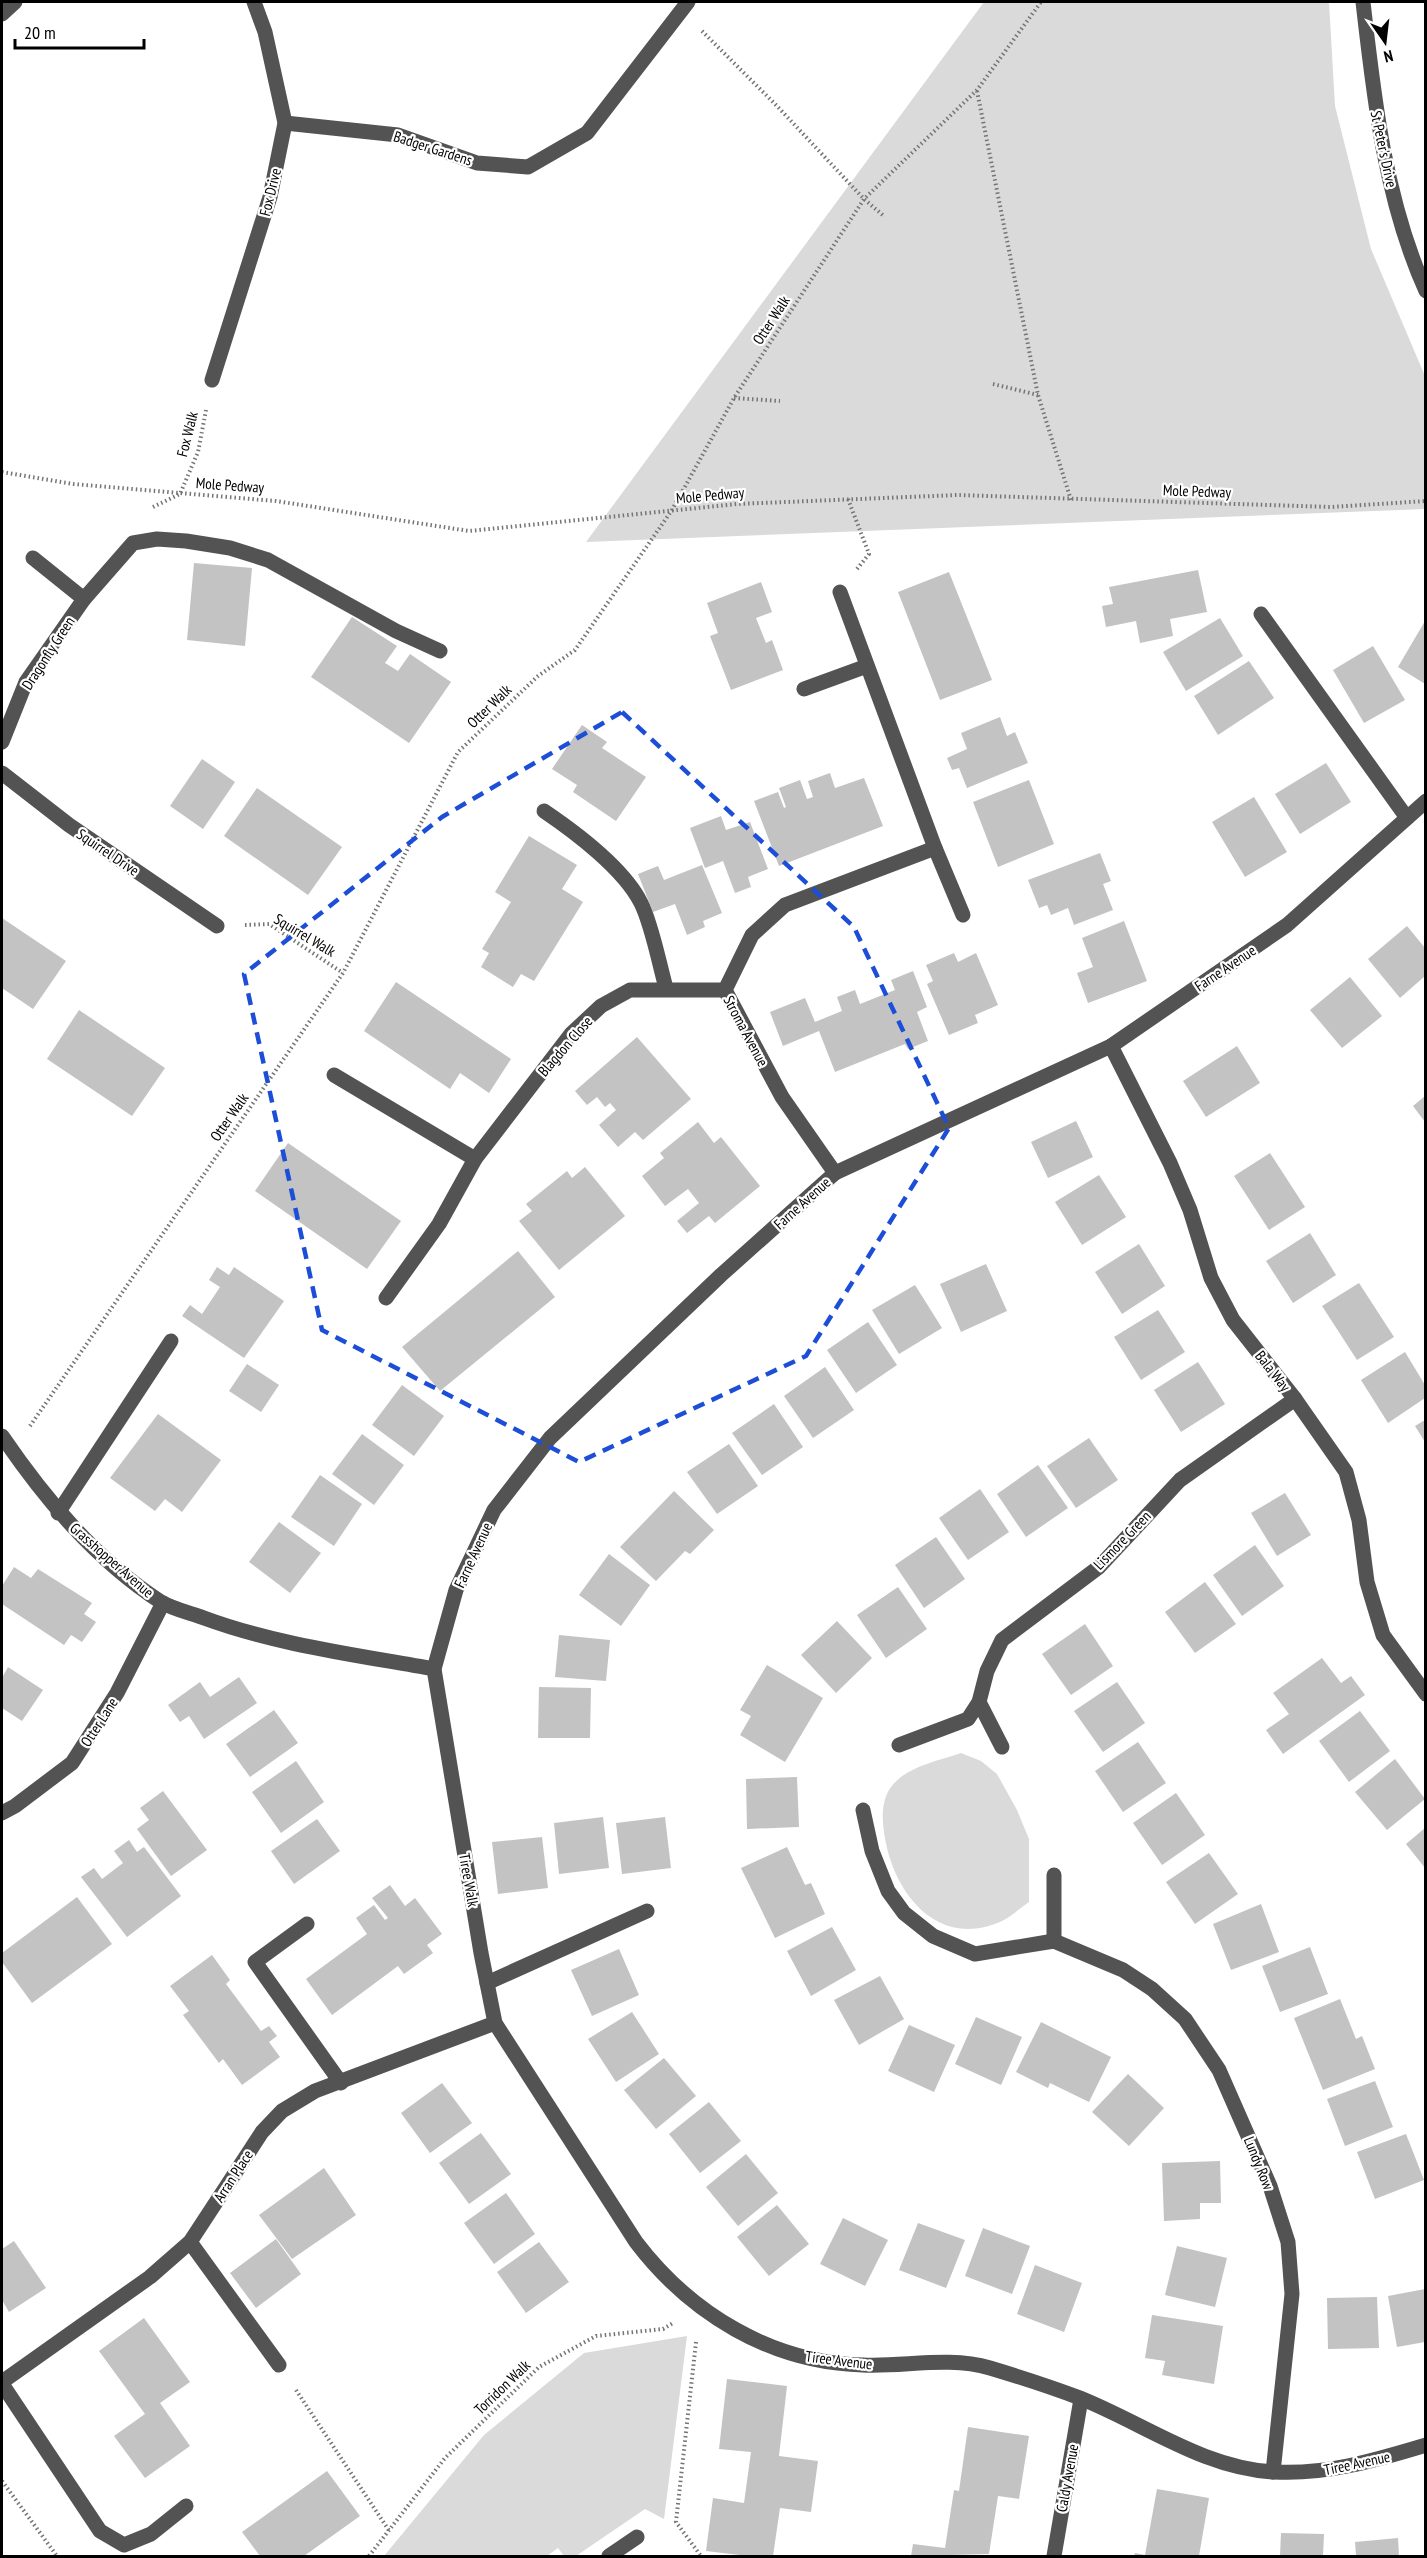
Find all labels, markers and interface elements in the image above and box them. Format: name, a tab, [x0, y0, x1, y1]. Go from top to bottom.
scale bar	[15, 12, 144, 50]
north arrow	[1355, 12, 1415, 72]
text: 20 m	[24, 21, 56, 44]
text: N	[1382, 46, 1395, 67]
street label: St Peter's Drive	[1367, 109, 1401, 189]
street label: Badger Gardens	[391, 126, 475, 170]
street label: Fox Drive	[255, 166, 285, 218]
street label: Otter Walk	[748, 292, 794, 348]
street label: Fox Walk	[172, 409, 202, 459]
street label: Mole Pedway	[195, 473, 265, 497]
street label: Mole Pedway	[1162, 480, 1232, 502]
street label: Mole Pedway	[675, 483, 745, 507]
street label: Dragonfly Green	[17, 613, 79, 693]
street label: Otter Walk	[463, 680, 515, 732]
street label: Squirrel Drive	[73, 824, 143, 880]
street label: Squirrel Walk	[271, 909, 339, 961]
street label: Farne Avenue	[1191, 941, 1259, 995]
street label: Stroma Avenue	[719, 992, 773, 1070]
street label: Blagdon Close	[534, 1012, 596, 1080]
street label: Otter Walk	[206, 1089, 253, 1145]
street label: Farne Avenue	[770, 1173, 834, 1233]
street label: Bala Way	[1251, 1347, 1295, 1396]
street label: Lismore Green	[1089, 1507, 1155, 1573]
street label: Grasshopper Avenue	[66, 1518, 158, 1602]
street label: Farne Avenue	[450, 1519, 496, 1591]
street label: Otter Lane	[76, 1694, 122, 1750]
street label: Tiree Walk	[455, 1852, 483, 1908]
street label: Lundy Row	[1240, 2134, 1278, 2193]
street label: Arran Place	[209, 2146, 257, 2206]
street label: Tiree Avenue	[805, 2346, 873, 2374]
street label: Torridon Walk	[470, 2356, 534, 2418]
street label: Caldy Avenue	[1052, 2443, 1082, 2513]
street label: Tiree Avenue	[1322, 2447, 1392, 2479]

